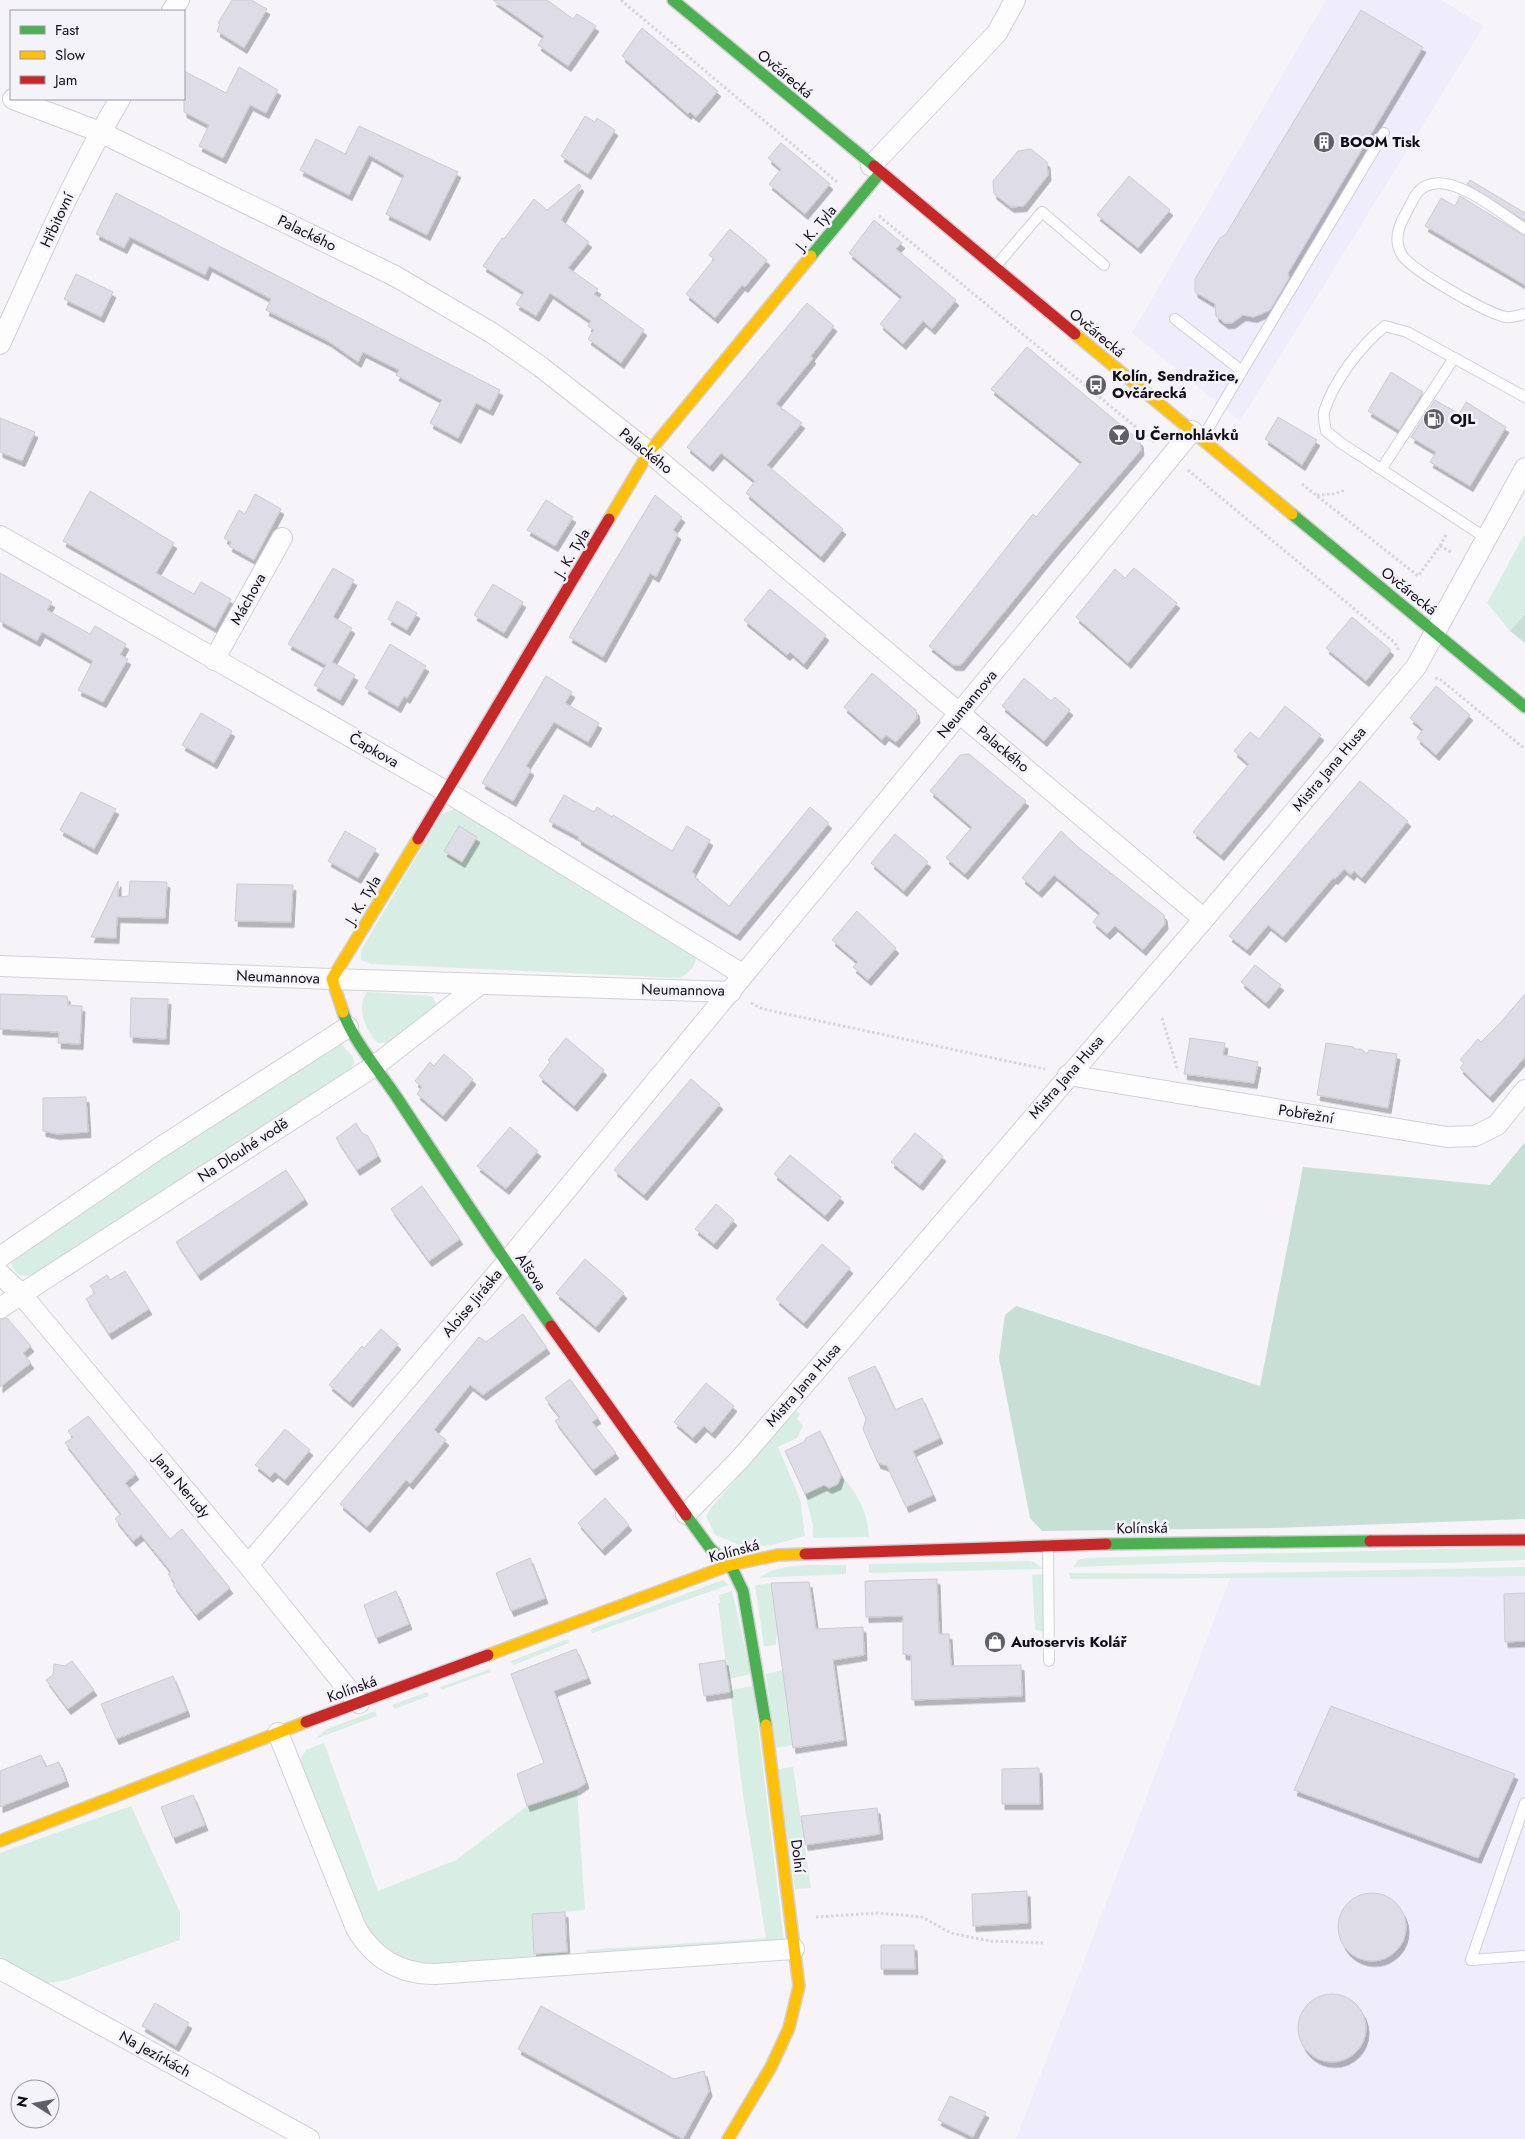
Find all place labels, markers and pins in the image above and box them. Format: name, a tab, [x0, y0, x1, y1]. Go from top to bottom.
building icon: BOOM Tisk	[1312, 130, 1336, 154]
place label: BOOM Tisk	[1340, 131, 1421, 153]
place label: Kolín, Sendražice, Ovčárecká	[1112, 365, 1239, 404]
bus stop icon: Kolín, Sendražice, Ovčárecká	[1084, 373, 1108, 397]
fuel station icon: OJL	[1422, 407, 1446, 431]
place label: OJL	[1450, 408, 1475, 430]
bar icon: U Černohlávků	[1107, 423, 1131, 447]
place label: U Černohlávků	[1135, 424, 1239, 446]
shop icon: Autoservis Kolář	[983, 1630, 1007, 1654]
place label: Autoservis Kolář	[1010, 1631, 1128, 1653]

